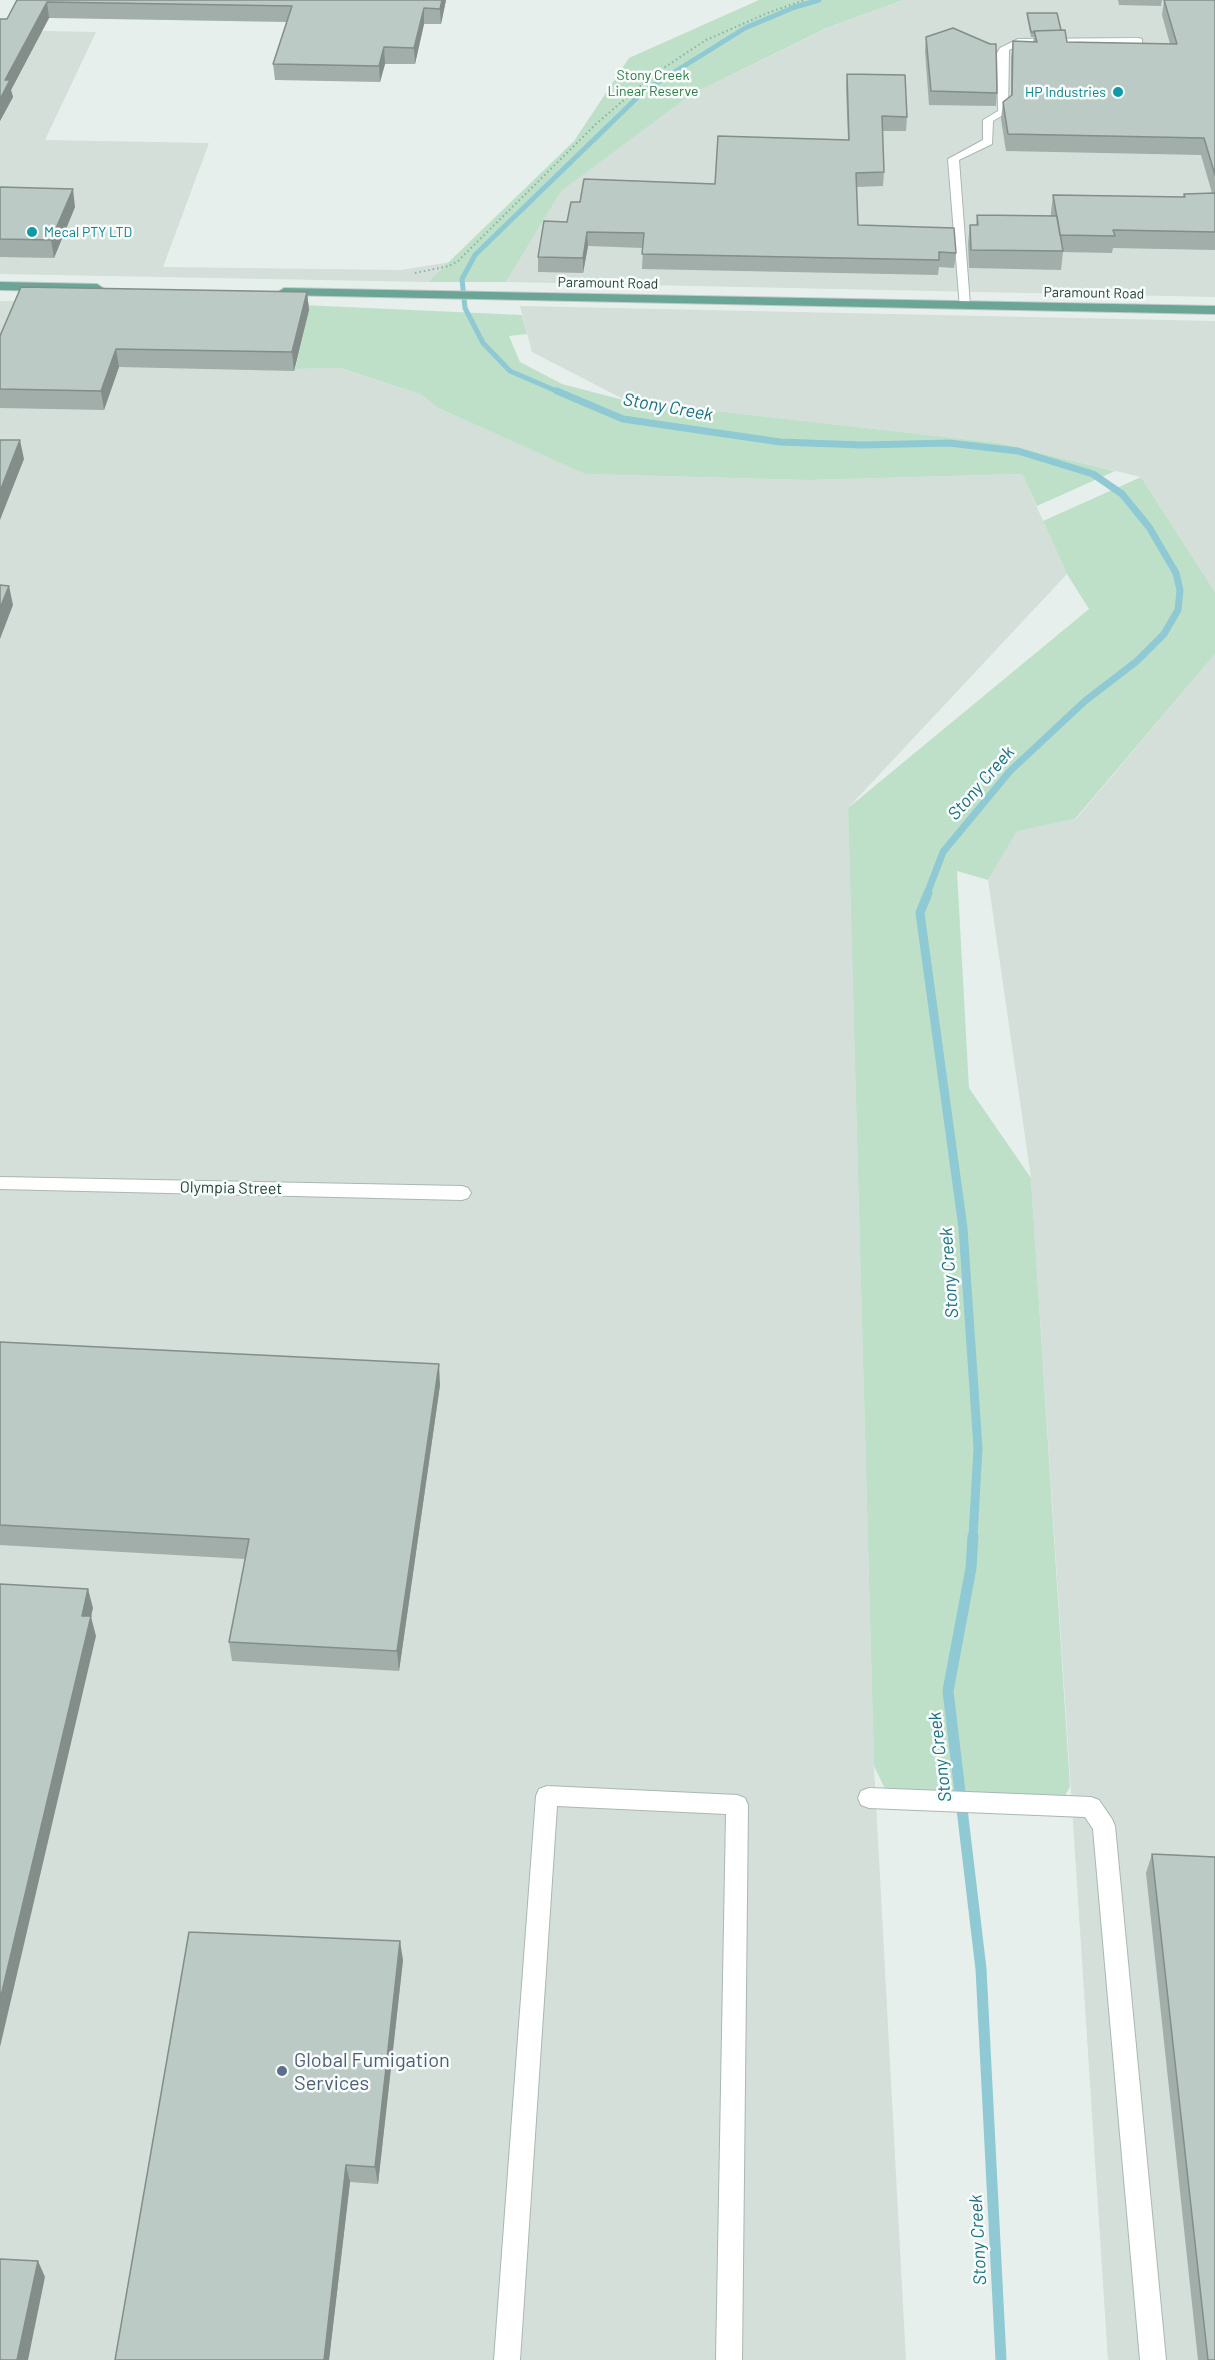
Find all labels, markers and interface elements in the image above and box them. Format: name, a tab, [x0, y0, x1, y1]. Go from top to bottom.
park label: Stony Creek Linear Reserve	[608, 67, 698, 100]
place label: HP Industries	[1025, 84, 1106, 100]
marker: HP Industries	[1111, 85, 1125, 99]
place label: Mecal PTY LTD	[44, 224, 132, 240]
marker: Mecal PTY LTD	[25, 225, 39, 239]
street label: Paramount Road	[558, 274, 658, 292]
street label: Paramount Road	[1044, 284, 1144, 302]
water label: Stony Creek	[621, 388, 715, 426]
water label: Stony Creek	[943, 742, 1019, 824]
street label: Olympia Street	[180, 1178, 282, 1198]
water label: Stony Creek	[935, 1227, 963, 1319]
water label: Stony Creek	[924, 1711, 956, 1803]
place label: Global Fumigation Services	[294, 2048, 450, 2095]
marker: Global Fumigation Services	[275, 2064, 289, 2078]
water label: Stony Creek	[965, 2194, 991, 2286]

